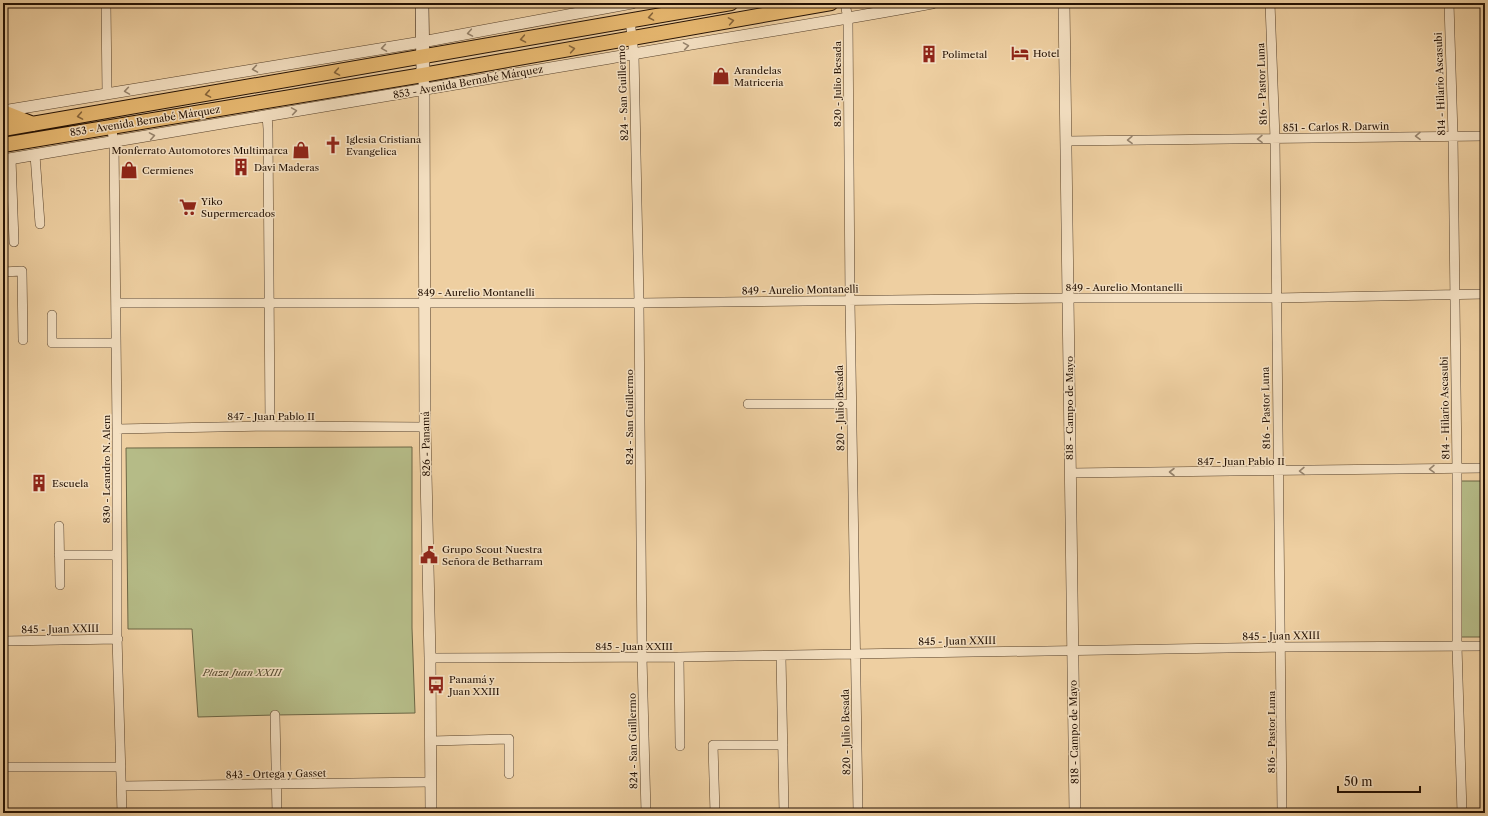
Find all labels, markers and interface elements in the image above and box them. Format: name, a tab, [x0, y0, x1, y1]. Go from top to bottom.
one-way arrow	[648, 12, 654, 20]
one-way arrow	[728, 17, 734, 26]
one-way arrow	[467, 28, 473, 37]
street label: 814 - Hilario Ascasubi	[1432, 32, 1448, 136]
one-way arrow	[520, 35, 526, 43]
street label: 820 - Julio Besada	[831, 40, 844, 127]
one-way arrow	[683, 42, 689, 50]
street label: 816 - Pastor Luna	[1254, 42, 1270, 125]
one-way arrow	[380, 43, 387, 52]
hotel icon: Hotel	[1010, 43, 1030, 63]
building icon: Polimetal	[919, 44, 939, 64]
one-way arrow	[569, 45, 575, 54]
street label: 824 - San Guillermo	[615, 45, 631, 141]
place label: Hotel	[1033, 47, 1060, 60]
place label: Polimetal	[942, 48, 987, 61]
street label: 853 - Avenida Bernabé Márquez	[392, 62, 544, 102]
place label: Arandelas Matriceria	[733, 64, 784, 89]
one-way arrow	[252, 65, 258, 73]
shop icon: Arandelas Matriceria	[711, 66, 731, 86]
one-way arrow	[334, 67, 340, 76]
one-way arrow	[124, 86, 130, 95]
one-way arrow	[205, 89, 212, 98]
street label: 853 - Avenida Bernabé Márquez	[69, 103, 221, 139]
one-way arrow	[291, 107, 297, 116]
one-way arrow	[77, 111, 83, 120]
street label: 851 - Carlos R. Darwin	[1283, 120, 1390, 134]
one-way arrow	[149, 132, 155, 140]
one-way arrow	[1415, 132, 1421, 141]
place label: Iglesia Cristiana Evangelica	[346, 133, 422, 158]
church icon: Iglesia Cristiana Evangelica	[323, 135, 343, 155]
one-way arrow	[1257, 135, 1263, 143]
one-way arrow	[1127, 136, 1133, 144]
shop icon: Monferrato Automotores Multimarca	[291, 140, 311, 160]
place label: Monferrato Automotores Multimarca	[111, 144, 289, 157]
building icon: Davi Maderas	[231, 157, 251, 177]
shop icon: Cermienes	[119, 160, 139, 180]
place label: Davi Maderas	[254, 161, 319, 174]
place label: Cermienes	[142, 164, 194, 177]
place label: Yiko Supermercados	[200, 195, 275, 220]
supermarket icon: Yiko Supermercados	[178, 197, 198, 217]
street label: 849 - Aurelio Montanelli	[1066, 281, 1182, 294]
street label: 849 - Aurelio Montanelli	[741, 282, 859, 298]
street label: 849 - Aurelio Montanelli	[418, 286, 534, 299]
street label: 818 - Campo de Mayo	[1063, 356, 1076, 460]
street label: 814 - Hilario Ascasubi	[1438, 356, 1452, 460]
street label: 820 - Julio Besada	[833, 364, 847, 451]
street label: 816 - Pastor Luna	[1259, 366, 1273, 449]
street label: 824 - San Guillermo	[623, 369, 636, 465]
street label: 847 - Juan Pablo II	[227, 410, 315, 423]
street label: 826 - Panamá	[419, 411, 433, 477]
street label: 830 - Leandro N. Alem	[100, 414, 113, 523]
street label: 847 - Juan Pablo II	[1197, 455, 1285, 468]
one-way arrow	[1429, 465, 1435, 473]
one-way arrow	[1299, 467, 1305, 475]
one-way arrow	[1169, 468, 1175, 476]
building icon: Escuela	[29, 473, 49, 493]
place label: Escuela	[52, 477, 89, 490]
place label: Grupo Scout Nuestra Señora de Betharram	[442, 543, 544, 568]
public building icon: Grupo Scout Nuestra Señora de Betharram	[419, 545, 439, 565]
street label: 845 - Juan XXIII	[21, 622, 99, 636]
street label: 845 - Juan XXIII	[1242, 629, 1320, 643]
street label: 845 - Juan XXIII	[918, 634, 996, 648]
street label: 845 - Juan XXIII	[595, 640, 673, 653]
park label: Plaza Juan XXIII	[202, 666, 283, 679]
place label: Panamá y Juan XXIII	[447, 673, 500, 698]
bus stop icon: Panamá y Juan XXIII	[426, 675, 446, 695]
street label: 818 - Campo de Mayo	[1067, 680, 1081, 784]
street label: 820 - Julio Besada	[839, 688, 853, 775]
street label: 816 - Pastor Luna	[1265, 690, 1278, 773]
street label: 824 - San Guillermo	[626, 693, 640, 789]
street label: 843 - Ortega y Gasset	[226, 767, 327, 781]
scale bar	[1338, 768, 1420, 794]
text: 50 m	[1344, 774, 1373, 789]

